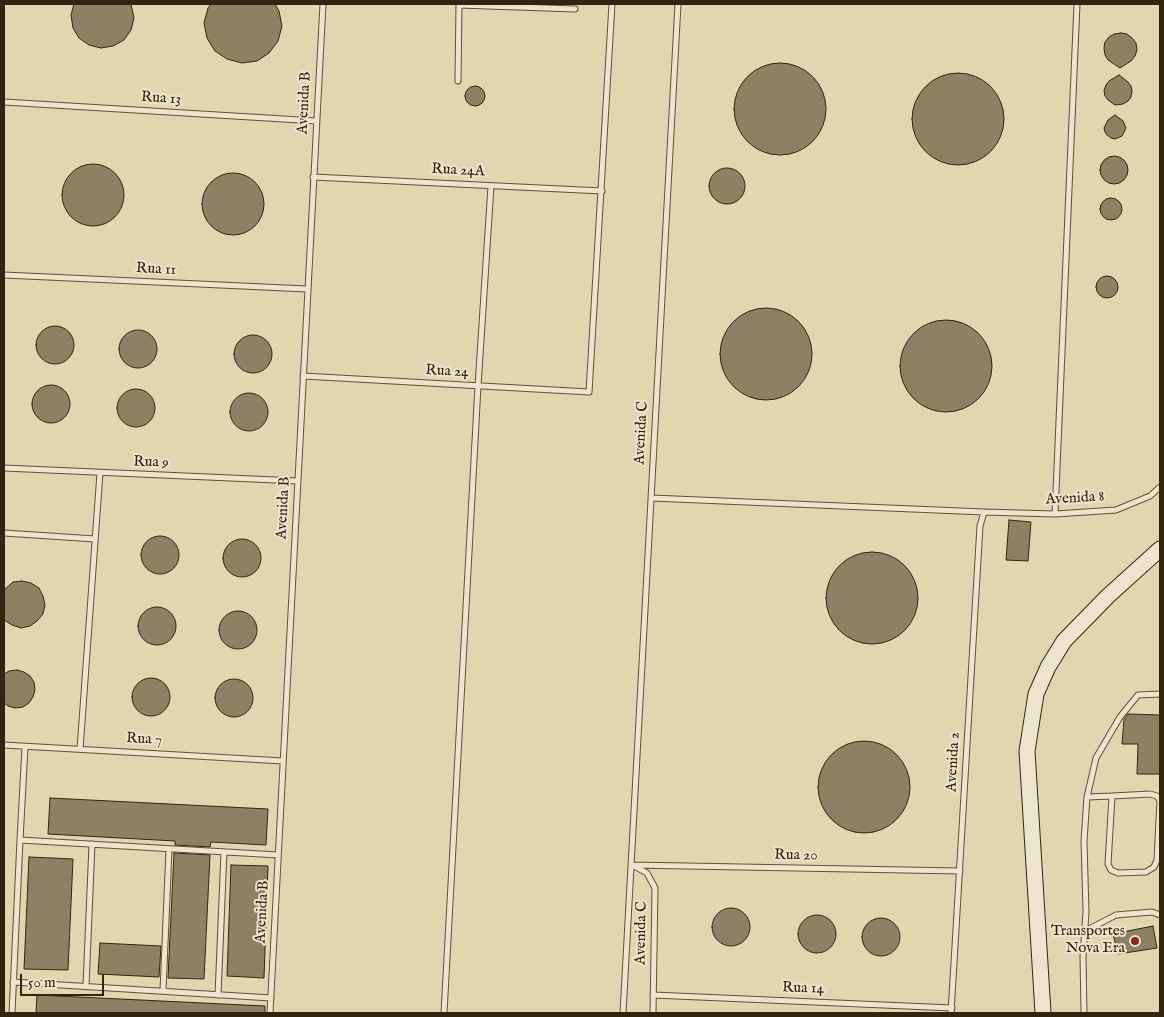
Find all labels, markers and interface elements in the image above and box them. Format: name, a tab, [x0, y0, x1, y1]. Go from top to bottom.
street label: Avenida B	[294, 71, 316, 135]
street label: Rua 13	[140, 89, 182, 109]
street label: Rua 24A	[431, 161, 485, 181]
street label: Rua 11	[136, 260, 176, 280]
street label: Rua 24	[425, 362, 469, 382]
street label: Avenida C	[631, 401, 653, 465]
street label: Rua 9	[133, 453, 169, 473]
street label: Avenida B	[273, 476, 295, 540]
street label: Avenida 8	[1045, 488, 1105, 510]
street label: Rua 7	[126, 730, 162, 750]
street label: Avenida 2	[943, 732, 965, 792]
street label: Rua 20	[774, 847, 818, 865]
street label: Avenida B	[252, 880, 274, 944]
street label: Avenida C	[632, 901, 652, 965]
place label: Transportes Nova Era	[1051, 923, 1125, 958]
marker: Transportes Nova Era	[1129, 935, 1141, 947]
scale bar	[22, 964, 106, 996]
text: 50 m	[28, 973, 56, 992]
street label: Rua 14	[782, 979, 824, 999]

